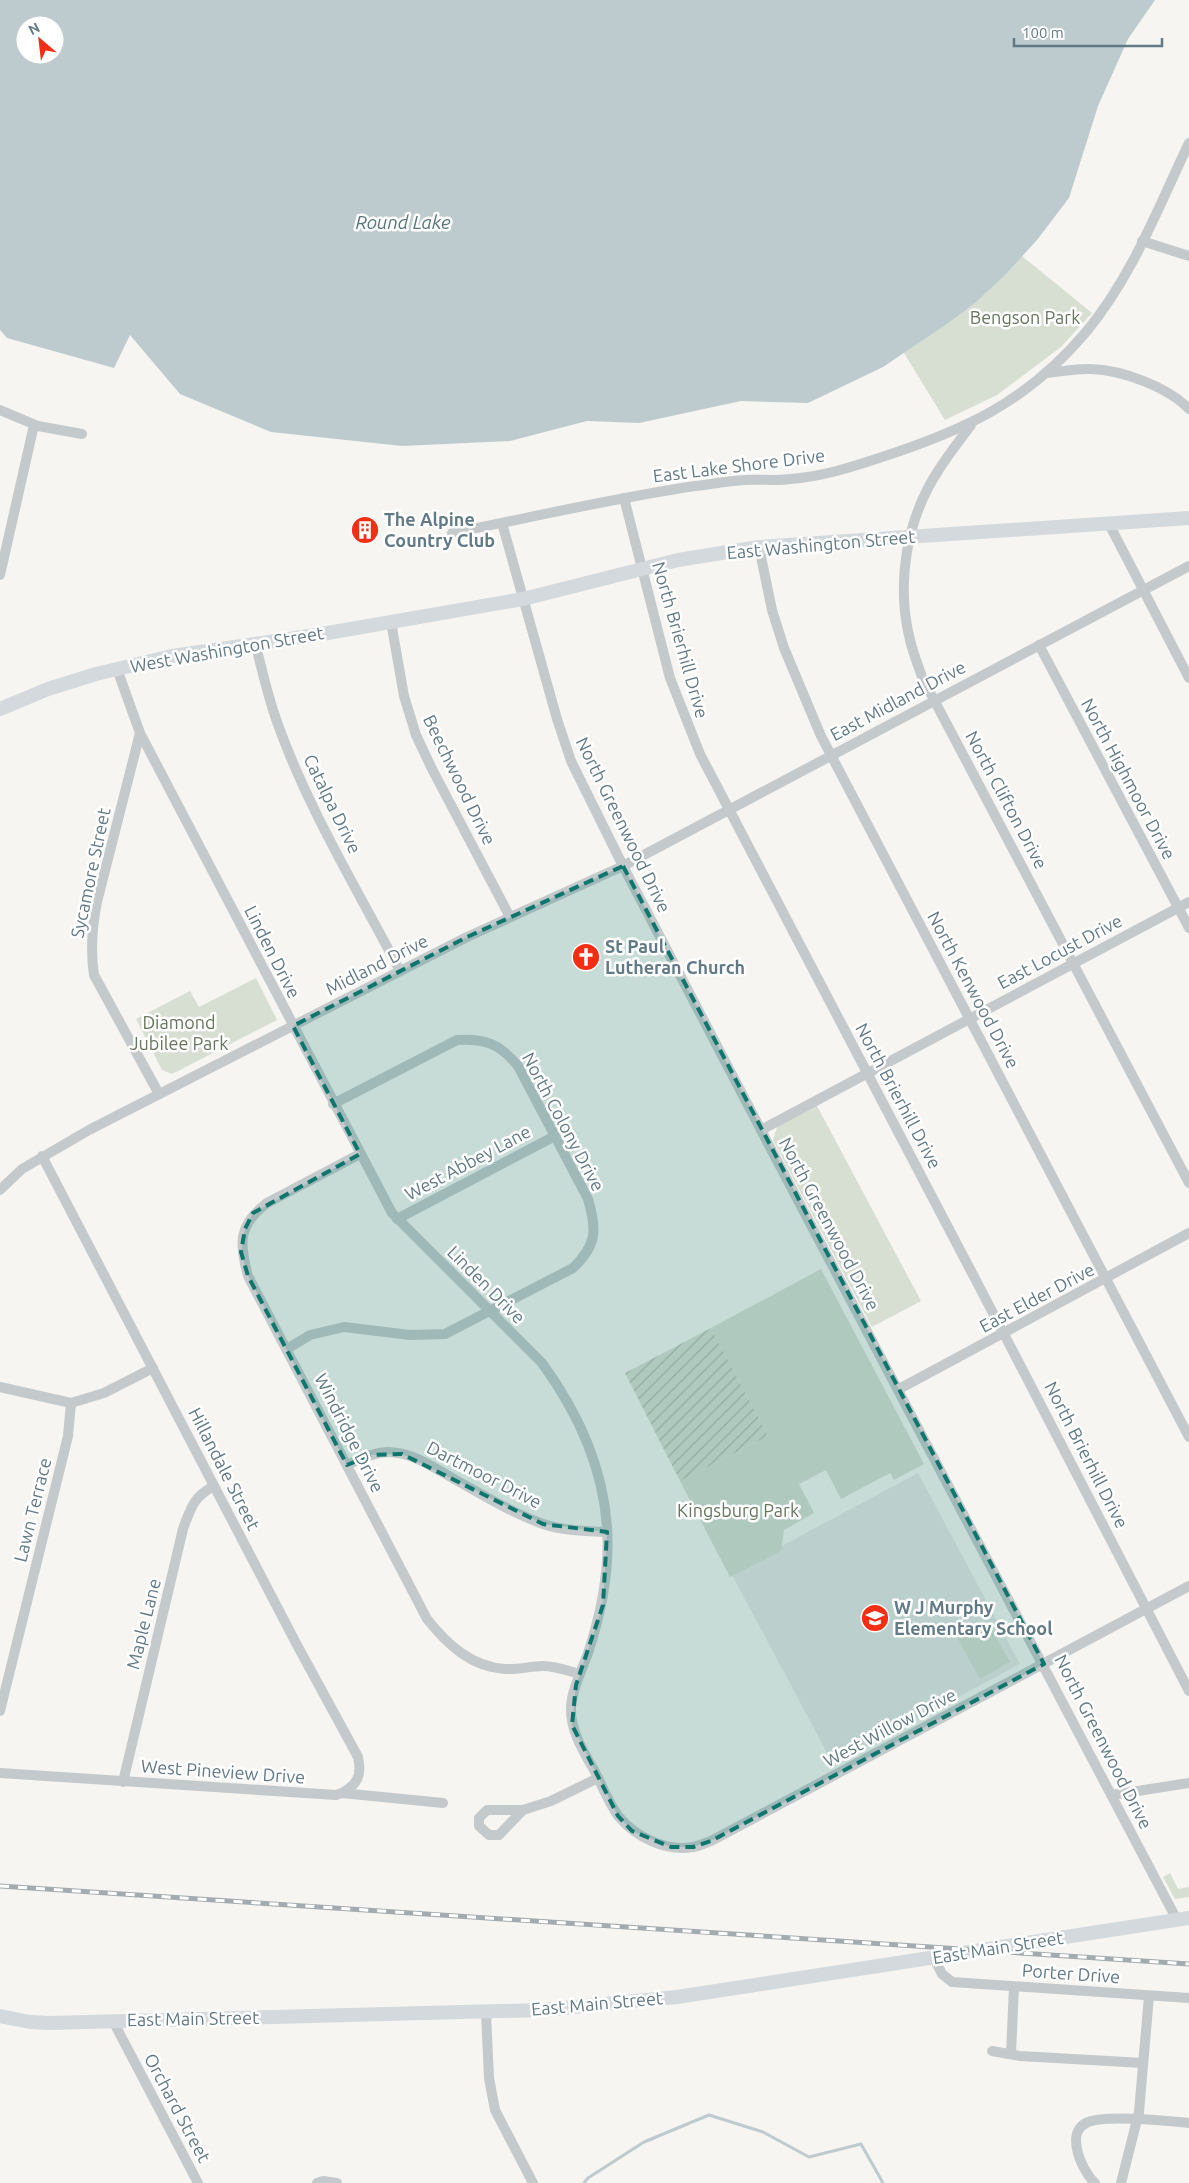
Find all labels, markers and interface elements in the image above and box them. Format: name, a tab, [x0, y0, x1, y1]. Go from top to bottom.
north arrow	[15, 15, 65, 65]
scale bar	[1014, 15, 1162, 47]
text: N	[26, 19, 42, 38]
text: 100 m	[1022, 24, 1064, 41]
water label: Round Lake	[355, 211, 451, 233]
park label: Bengson Park	[970, 307, 1080, 327]
street label: East Lake Shore Drive	[652, 445, 826, 485]
place label: The Alpine Country Club	[384, 509, 495, 550]
building icon: The Alpine Country Club	[350, 515, 380, 545]
street label: East Washington Street	[726, 526, 916, 562]
street label: North Brierhill Drive	[649, 559, 713, 720]
street label: West Washington Street	[128, 622, 325, 676]
street label: East Midland Drive	[826, 656, 969, 744]
street label: North Highmoor Drive	[1078, 695, 1180, 862]
street label: Beechwood Drive	[420, 711, 500, 848]
street label: North Clifton Drive	[962, 727, 1052, 872]
street label: North Greenwood Drive	[573, 734, 675, 916]
street label: Catalpa Drive	[300, 751, 366, 856]
street label: Sycamore Street	[66, 806, 114, 940]
street label: Linden Drive	[241, 902, 305, 1001]
street label: North Kenwood Drive	[924, 908, 1024, 1071]
street label: East Locust Drive	[994, 910, 1125, 992]
street label: Midland Drive	[322, 930, 431, 998]
place label: St Paul Lutheran Church	[605, 936, 745, 977]
church icon: St Paul Lutheran Church	[571, 942, 601, 972]
park label: Diamond Jubilee Park	[130, 1012, 228, 1053]
street label: North Brierhill Drive	[852, 1019, 946, 1172]
street label: North Colony Drive	[519, 1049, 609, 1194]
street label: West Abbey Lane	[401, 1121, 534, 1204]
street label: North Greenwood Drive	[776, 1134, 884, 1313]
street label: Linden Drive	[444, 1241, 530, 1327]
street label: East Elder Drive	[976, 1258, 1097, 1336]
street label: Windridge Drive	[311, 1370, 389, 1495]
street label: North Brierhill Drive	[1041, 1378, 1133, 1531]
street label: Hillandale Street	[185, 1404, 264, 1533]
street label: Dartmoor Drive	[424, 1437, 545, 1512]
street label: Lawn Terrace	[9, 1455, 55, 1564]
park label: Kingsburg Park	[677, 1500, 799, 1520]
street label: Maple Lane	[122, 1576, 164, 1671]
place label: W J Murphy Elementary School	[894, 1597, 1053, 1638]
school or university icon: W J Murphy Elementary School	[860, 1603, 890, 1633]
street label: North Greenwood Drive	[1051, 1651, 1157, 1832]
street label: West Willow Drive	[820, 1684, 959, 1771]
street label: West Pineview Drive	[140, 1755, 306, 1787]
street label: East Main Street	[931, 1927, 1065, 1967]
street label: Porter Drive	[1021, 1960, 1121, 1986]
street label: East Main Street	[530, 1987, 664, 2019]
street label: East Main Street	[127, 2007, 259, 2029]
street label: Orchard Street	[141, 2050, 215, 2165]

